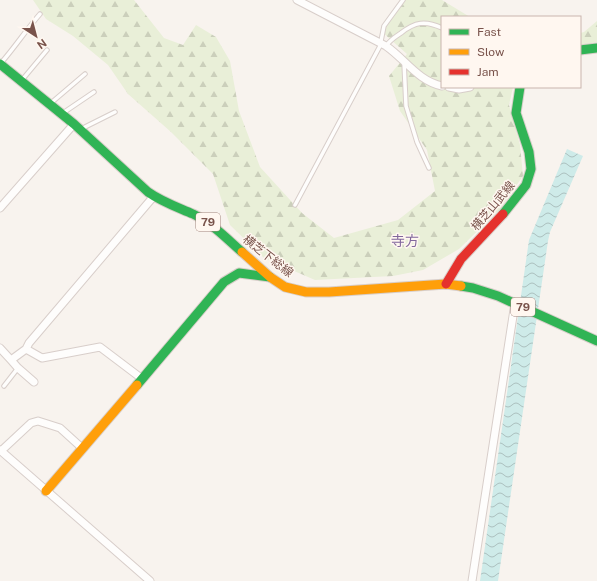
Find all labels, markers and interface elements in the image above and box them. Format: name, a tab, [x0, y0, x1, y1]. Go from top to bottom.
north arrow	[16, 16, 56, 56]
legend	[441, 16, 581, 88]
text: Fast	[477, 25, 502, 39]
text: N	[35, 37, 49, 51]
text: Slow	[477, 45, 505, 59]
text: Jam	[477, 65, 499, 79]
street label: 横芝山武線	[468, 179, 518, 233]
road number: 79	[196, 213, 220, 231]
street label: 横芝下総線	[240, 232, 296, 280]
district label: 寺方	[391, 233, 419, 249]
road number: 79	[511, 298, 535, 316]

